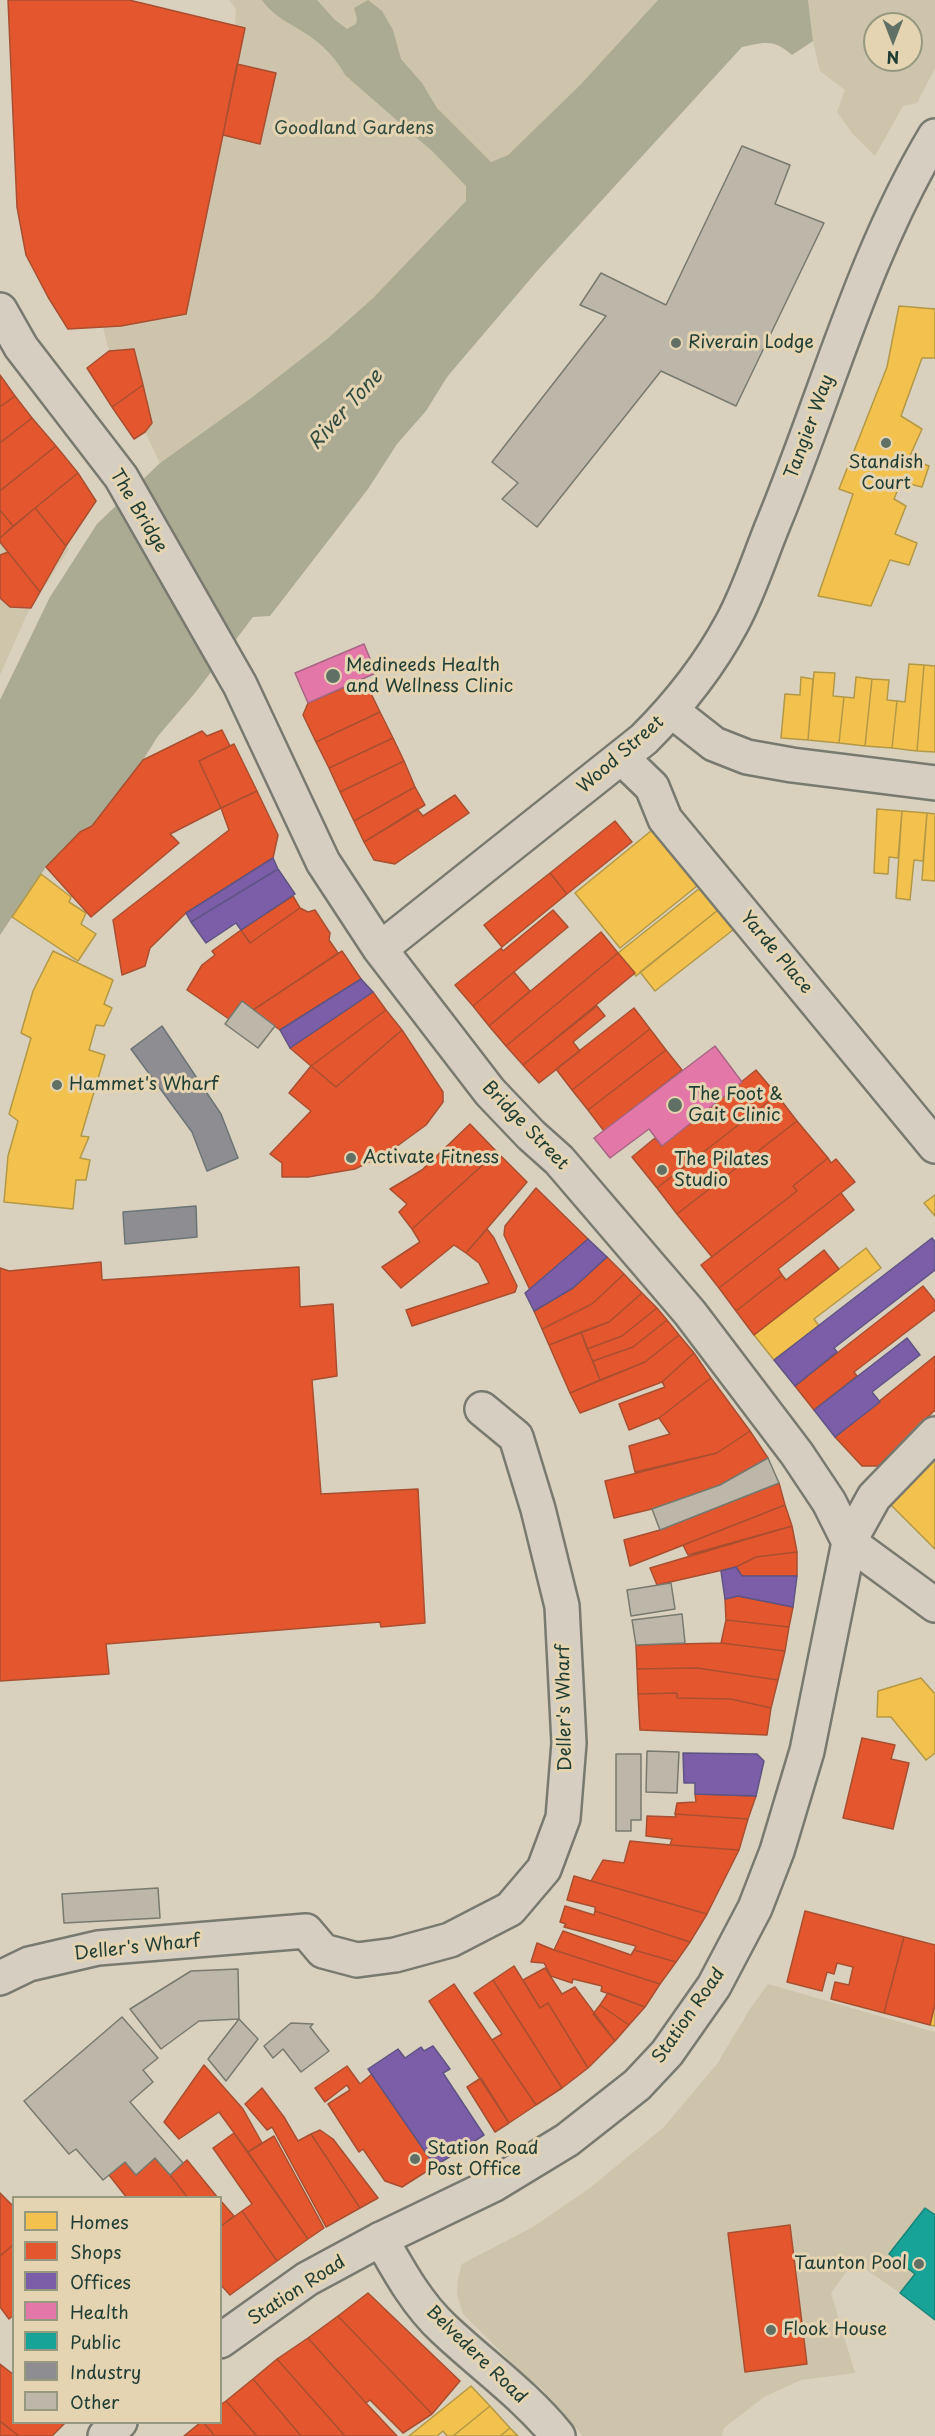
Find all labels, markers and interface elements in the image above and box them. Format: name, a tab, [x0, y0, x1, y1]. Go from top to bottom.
north arrow	[863, 12, 923, 72]
text: N	[887, 46, 899, 70]
park label: Goodland Gardens	[274, 118, 434, 140]
place label: Riverain Lodge	[688, 332, 814, 354]
marker: Riverain Lodge	[669, 336, 683, 350]
water label: River Tone	[304, 365, 388, 455]
street label: Tangier Way	[781, 372, 839, 482]
marker: Standish Court	[879, 436, 893, 450]
place label: Standish Court	[849, 452, 923, 494]
street label: The Bridge	[105, 465, 171, 557]
place label: Medineeds Health and Wellness Clinic	[346, 655, 513, 698]
marker: Medineeds Health and Wellness Clinic	[324, 667, 342, 685]
street label: Wood Street	[573, 712, 669, 798]
street label: Yarde Place	[735, 907, 817, 999]
place label: Hammet's Wharf	[69, 1074, 218, 1096]
street label: Bridge Street	[477, 1077, 573, 1175]
marker: Hammet's Wharf	[50, 1078, 64, 1092]
place label: The Foot & Gait Clinic	[688, 1084, 783, 1126]
marker: The Foot & Gait Clinic	[666, 1096, 684, 1114]
place label: Activate Fitness	[363, 1147, 499, 1169]
place label: The Pilates Studio	[674, 1149, 768, 1192]
marker: Activate Fitness	[344, 1151, 358, 1165]
marker: The Pilates Studio	[655, 1163, 669, 1177]
street label: Deller's Wharf	[553, 1644, 577, 1772]
street label: Deller's Wharf	[73, 1931, 201, 1965]
street label: Station Road	[648, 1964, 730, 2068]
place label: Station Road Post Office	[427, 2138, 539, 2180]
marker: Station Road Post Office	[408, 2152, 422, 2166]
legend	[12, 2196, 222, 2424]
text: Homes	[70, 2208, 128, 2235]
text: Shops	[70, 2238, 121, 2265]
street label: Station Road	[244, 2252, 350, 2330]
place label: Taunton Pool	[794, 2253, 907, 2275]
marker: Taunton Pool	[912, 2257, 926, 2271]
text: Offices	[70, 2268, 131, 2295]
text: Health	[70, 2298, 129, 2325]
street label: Belvedere Road	[421, 2302, 531, 2408]
place label: Flook House	[783, 2319, 887, 2341]
marker: Flook House	[764, 2323, 778, 2337]
text: Public	[70, 2328, 121, 2355]
text: Industry	[70, 2358, 141, 2385]
text: Other	[70, 2388, 119, 2415]

